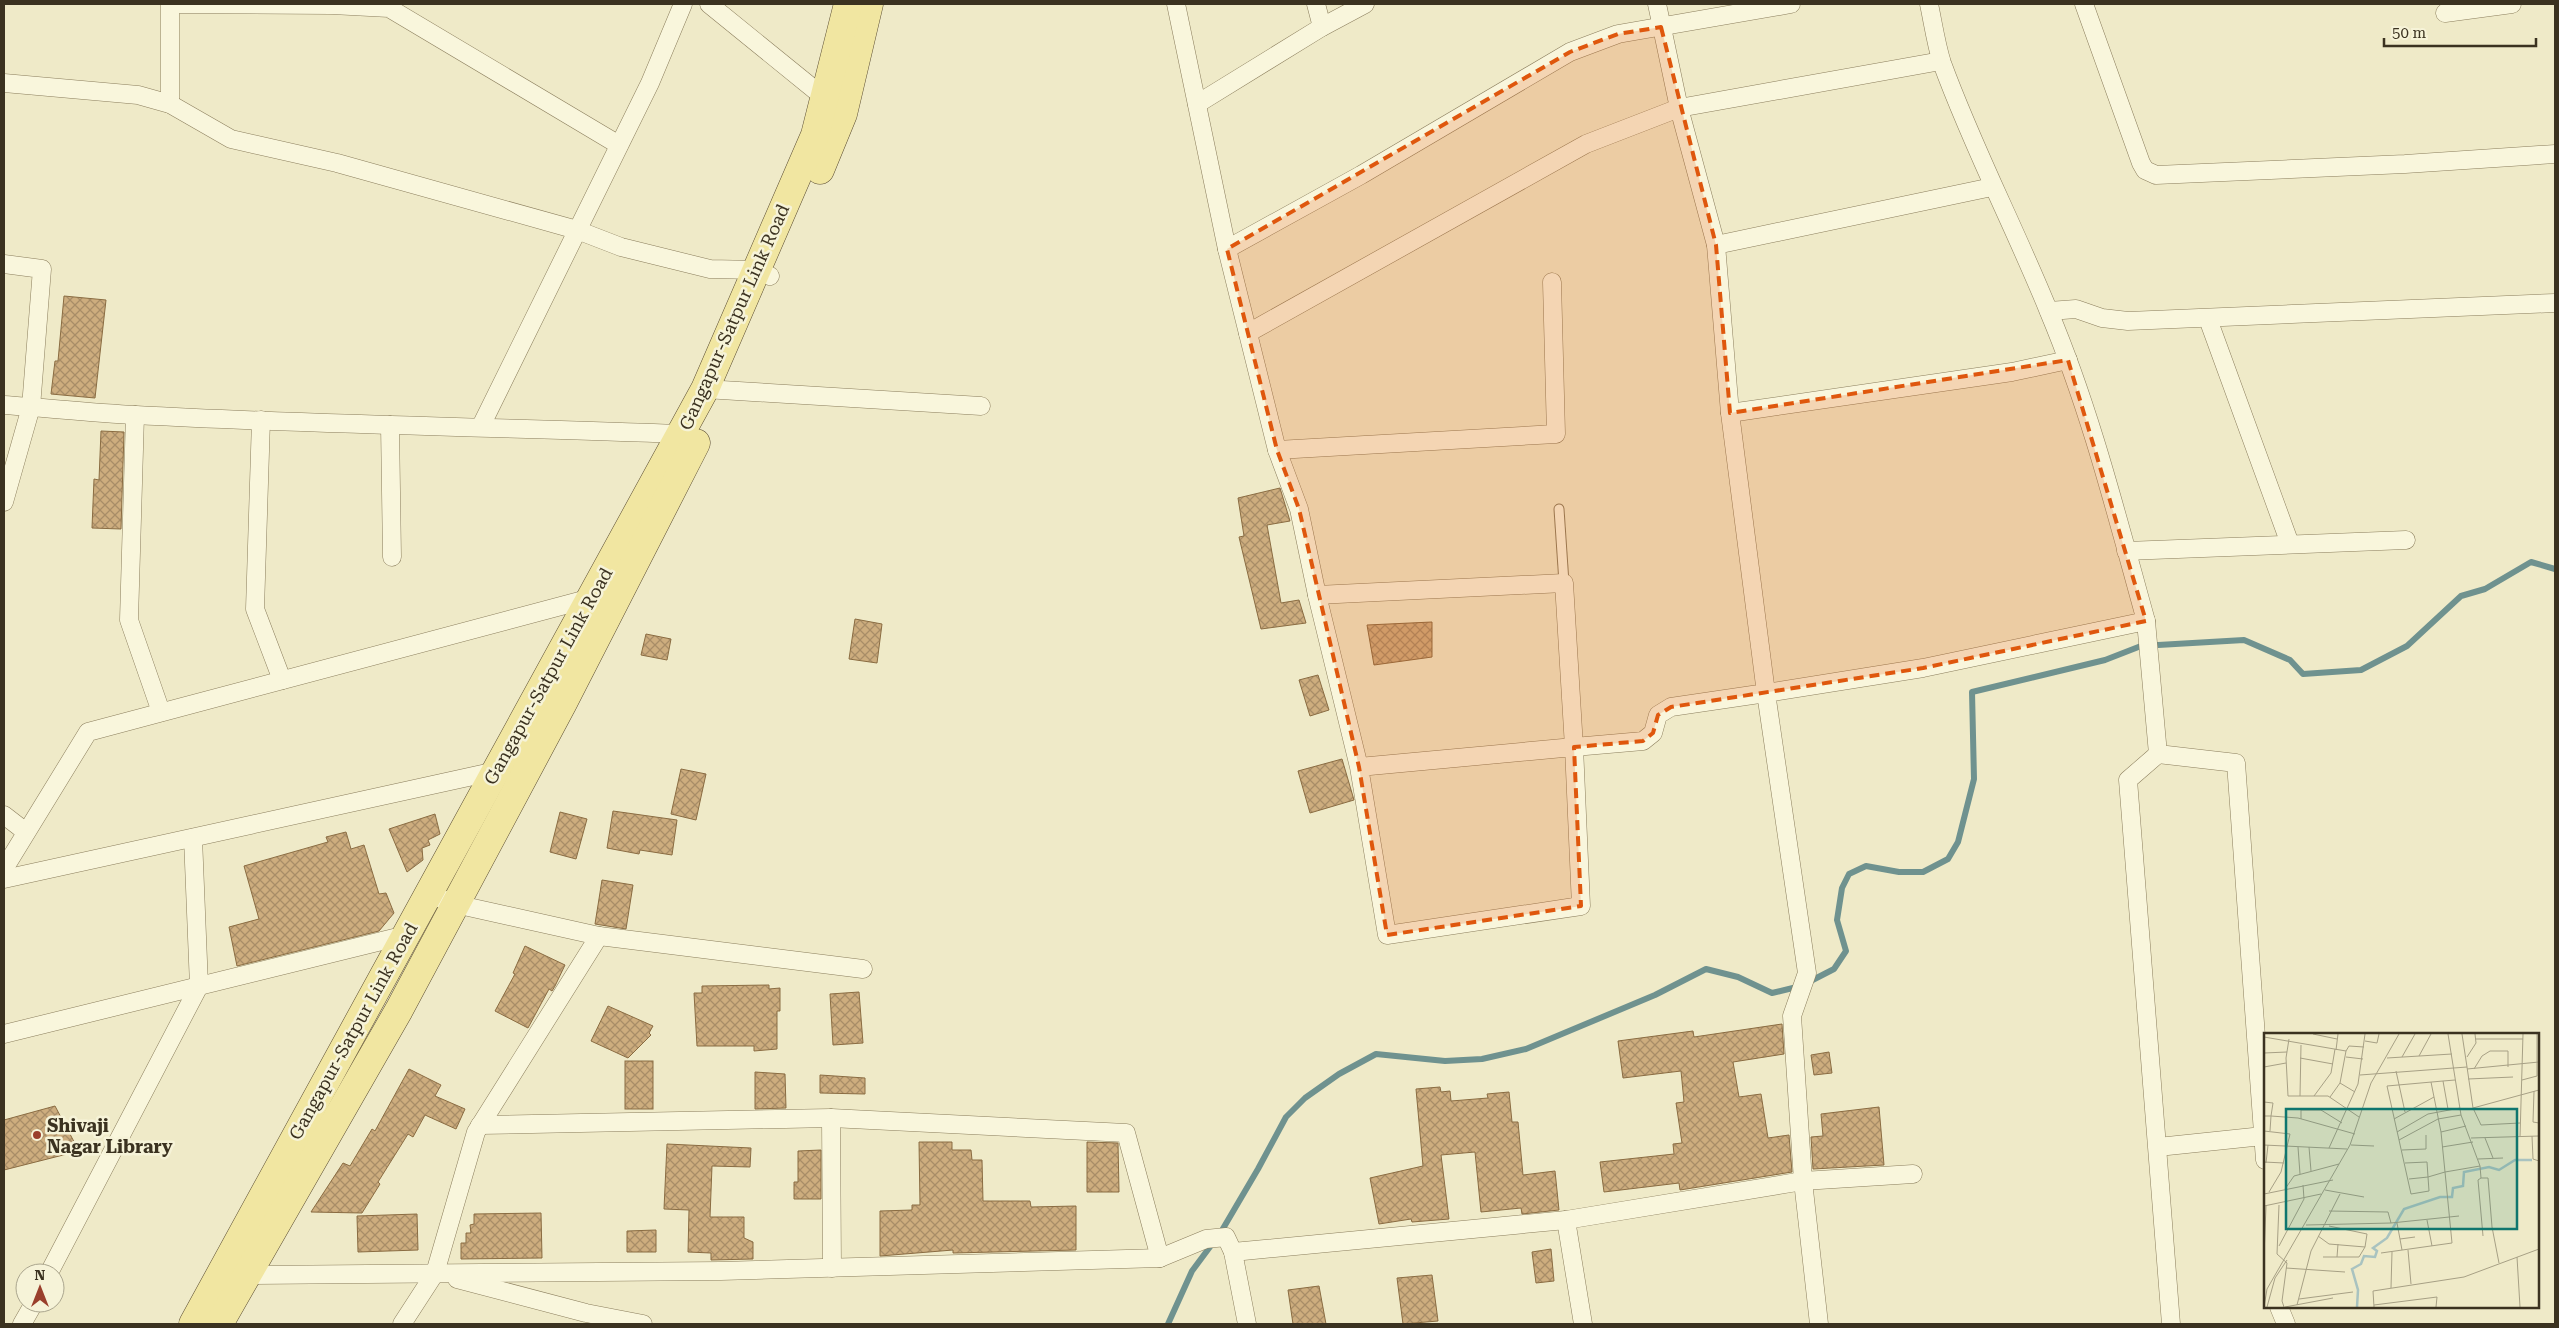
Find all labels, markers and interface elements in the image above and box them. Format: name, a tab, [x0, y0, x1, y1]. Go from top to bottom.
scale bar	[2384, 15, 2536, 47]
text: 50 m	[2392, 24, 2427, 42]
street label: Gangapur-Satpur Link Road	[675, 200, 794, 433]
street label: Gangapur-Satpur Link Road	[479, 563, 617, 788]
street label: Gangapur-Satpur Link Road	[284, 918, 422, 1143]
inset map	[2264, 1033, 2539, 1308]
place label: Shivaji Nagar Library	[47, 1115, 173, 1157]
marker: Shivaji Nagar Library	[31, 1129, 43, 1141]
north arrow	[15, 1263, 65, 1313]
text: N	[35, 1267, 46, 1283]

